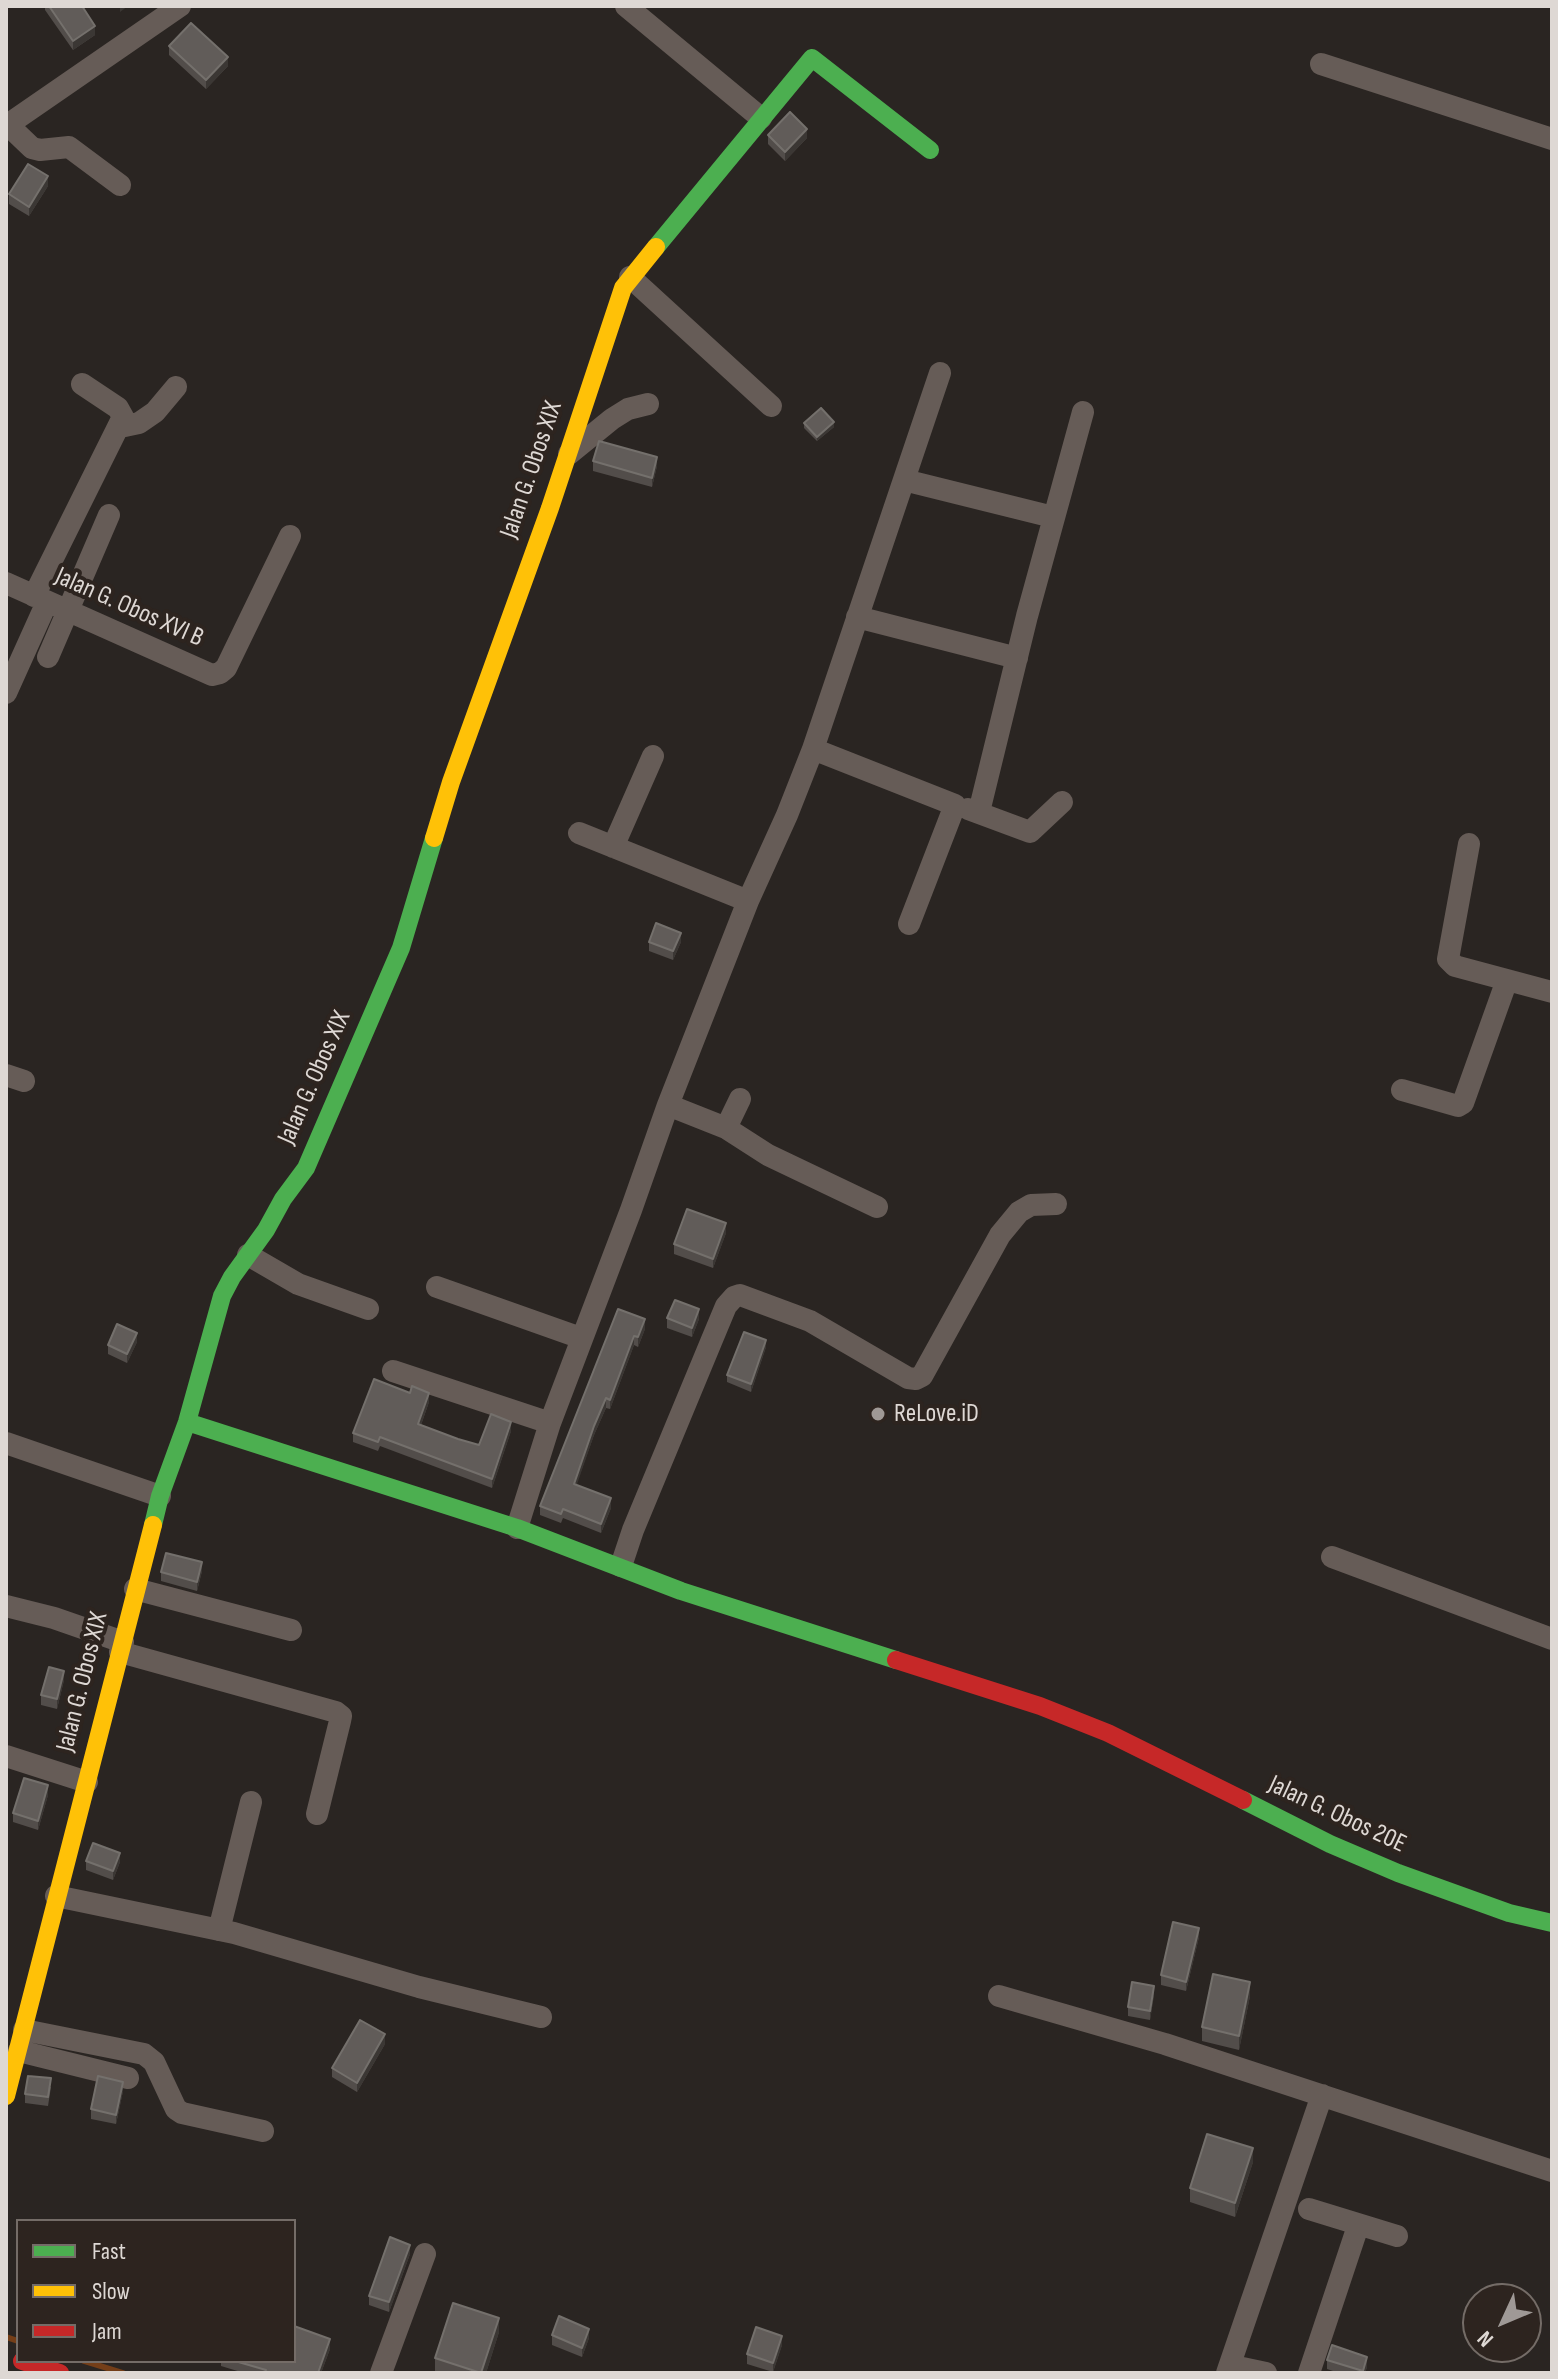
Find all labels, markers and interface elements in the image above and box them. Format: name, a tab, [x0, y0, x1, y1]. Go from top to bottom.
street label: Jalan G. Obos XIX	[494, 398, 570, 542]
street label: Jalan G. Obos XVI B	[50, 561, 208, 655]
street label: Jalan G. Obos XIX	[272, 1007, 358, 1149]
place label: ReLove.iD	[894, 1398, 979, 1430]
marker: ReLove.iD	[869, 1405, 887, 1423]
street label: Jalan G. Obos XIX	[51, 1609, 115, 1755]
street label: Jalan G. Obos 20E	[1263, 1770, 1411, 1860]
legend	[16, 2219, 296, 2363]
text: Fast	[92, 2237, 126, 2266]
text: Slow	[92, 2277, 130, 2306]
north arrow	[1462, 2283, 1542, 2363]
text: Jam	[92, 2317, 122, 2346]
text: N	[1472, 2325, 1500, 2352]

